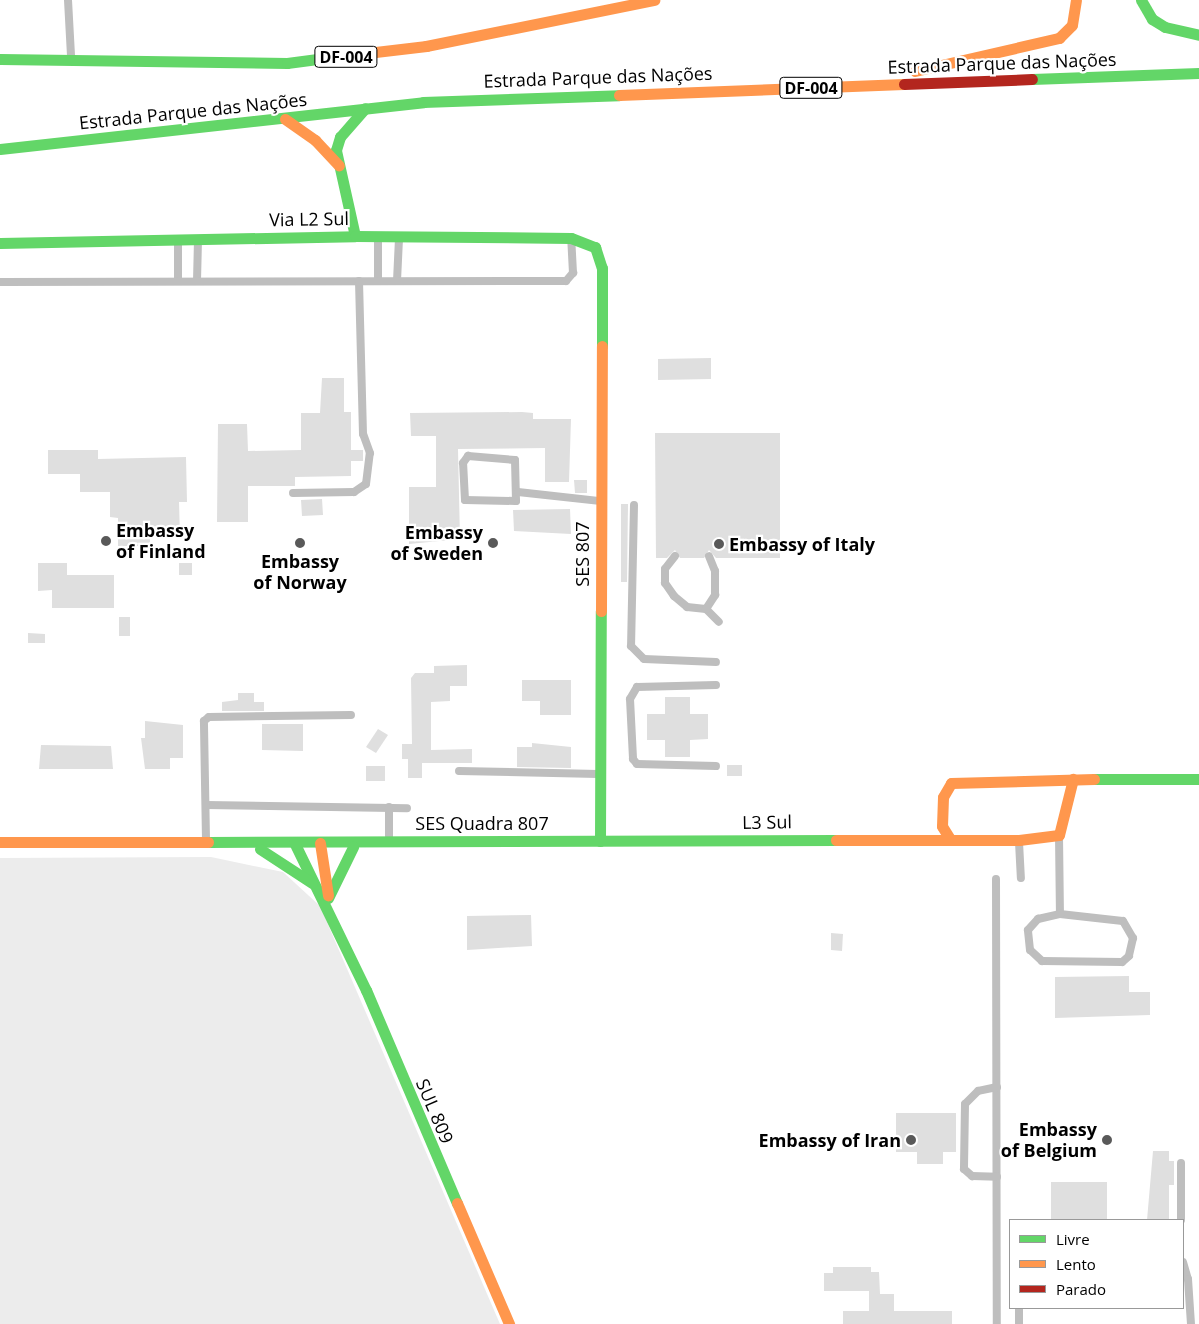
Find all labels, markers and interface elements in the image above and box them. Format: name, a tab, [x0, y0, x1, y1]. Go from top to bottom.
road number: DF-004	[314, 44, 378, 70]
street label: Estrada Parque das Nações	[887, 48, 1117, 78]
street label: Estrada Parque das Nações	[483, 62, 713, 92]
road number: DF-004	[778, 75, 844, 102]
street label: Estrada Parque das Nações	[78, 88, 308, 134]
street label: Via L2 Sul	[269, 208, 349, 230]
place label: Embassy of Finland	[116, 520, 206, 562]
street label: SES 807	[571, 521, 593, 587]
place label: Embassy of Sweden	[390, 522, 483, 564]
place label: Embassy of Italy	[729, 533, 875, 555]
marker: Embassy of Finland	[100, 535, 112, 547]
marker: Embassy of Norway	[294, 537, 306, 549]
marker: Embassy of Sweden	[487, 537, 499, 549]
marker: Embassy of Italy	[713, 538, 725, 550]
place label: Embassy of Norway	[253, 551, 347, 594]
street label: L3 Sul	[742, 811, 792, 833]
street label: SES Quadra 807	[415, 812, 549, 834]
street label: SUL 809	[412, 1076, 458, 1146]
place label: Embassy of Belgium	[1001, 1119, 1097, 1162]
place label: Embassy of Iran	[759, 1129, 901, 1151]
marker: Embassy of Iran	[905, 1134, 917, 1146]
marker: Embassy of Belgium	[1101, 1134, 1113, 1146]
legend	[1009, 1219, 1184, 1309]
text: Livre	[1056, 1229, 1090, 1249]
text: Lento	[1056, 1254, 1096, 1274]
text: Parado	[1056, 1279, 1106, 1299]

